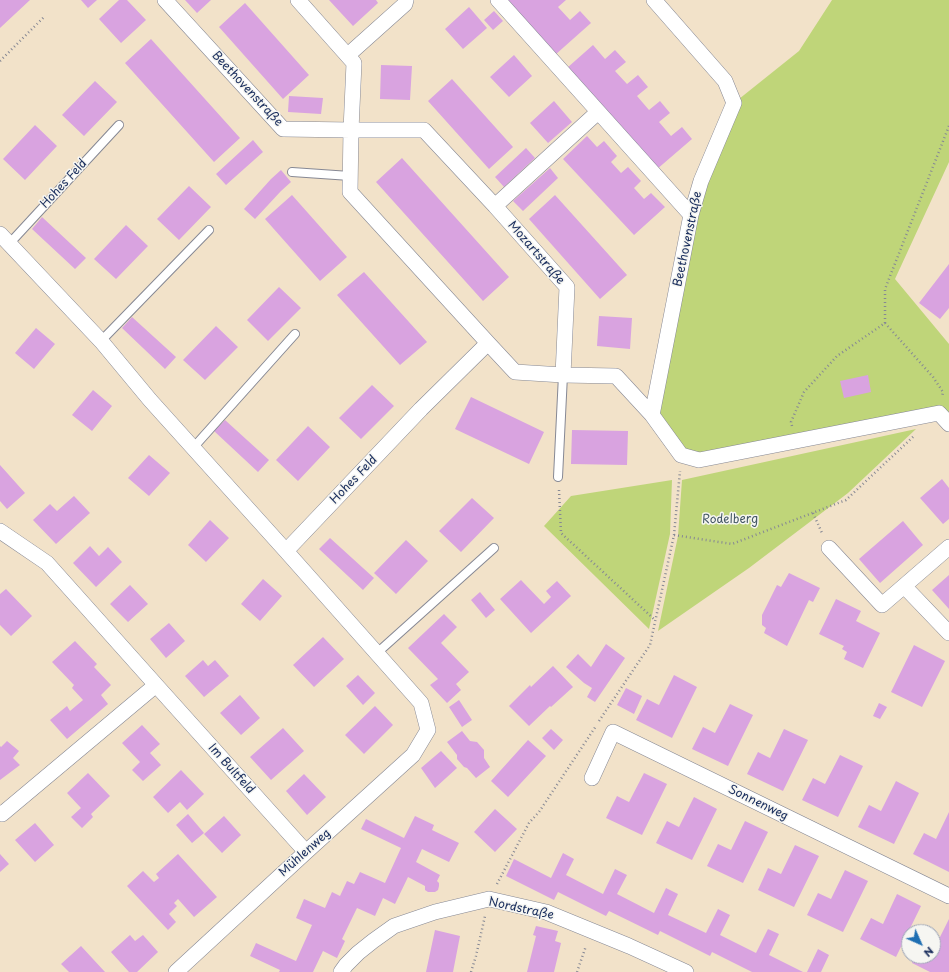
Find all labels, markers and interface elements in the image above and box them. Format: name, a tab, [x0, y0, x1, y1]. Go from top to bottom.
street label: Beethovenstraße	[209, 49, 285, 129]
street label: Hohes Feld	[38, 157, 90, 211]
street label: Beethovenstraße	[671, 190, 705, 288]
street label: Mozartstraße	[505, 218, 567, 288]
street label: Hohes Feld	[327, 453, 381, 507]
park label: Rodelberg	[702, 513, 758, 527]
street label: Im Bultfeld	[205, 741, 257, 797]
street label: Sonnenweg	[726, 782, 790, 824]
street label: Mühlenweg	[276, 826, 334, 880]
street label: Nordstraße	[487, 895, 555, 923]
north arrow	[901, 924, 941, 964]
text: N	[920, 943, 938, 961]

